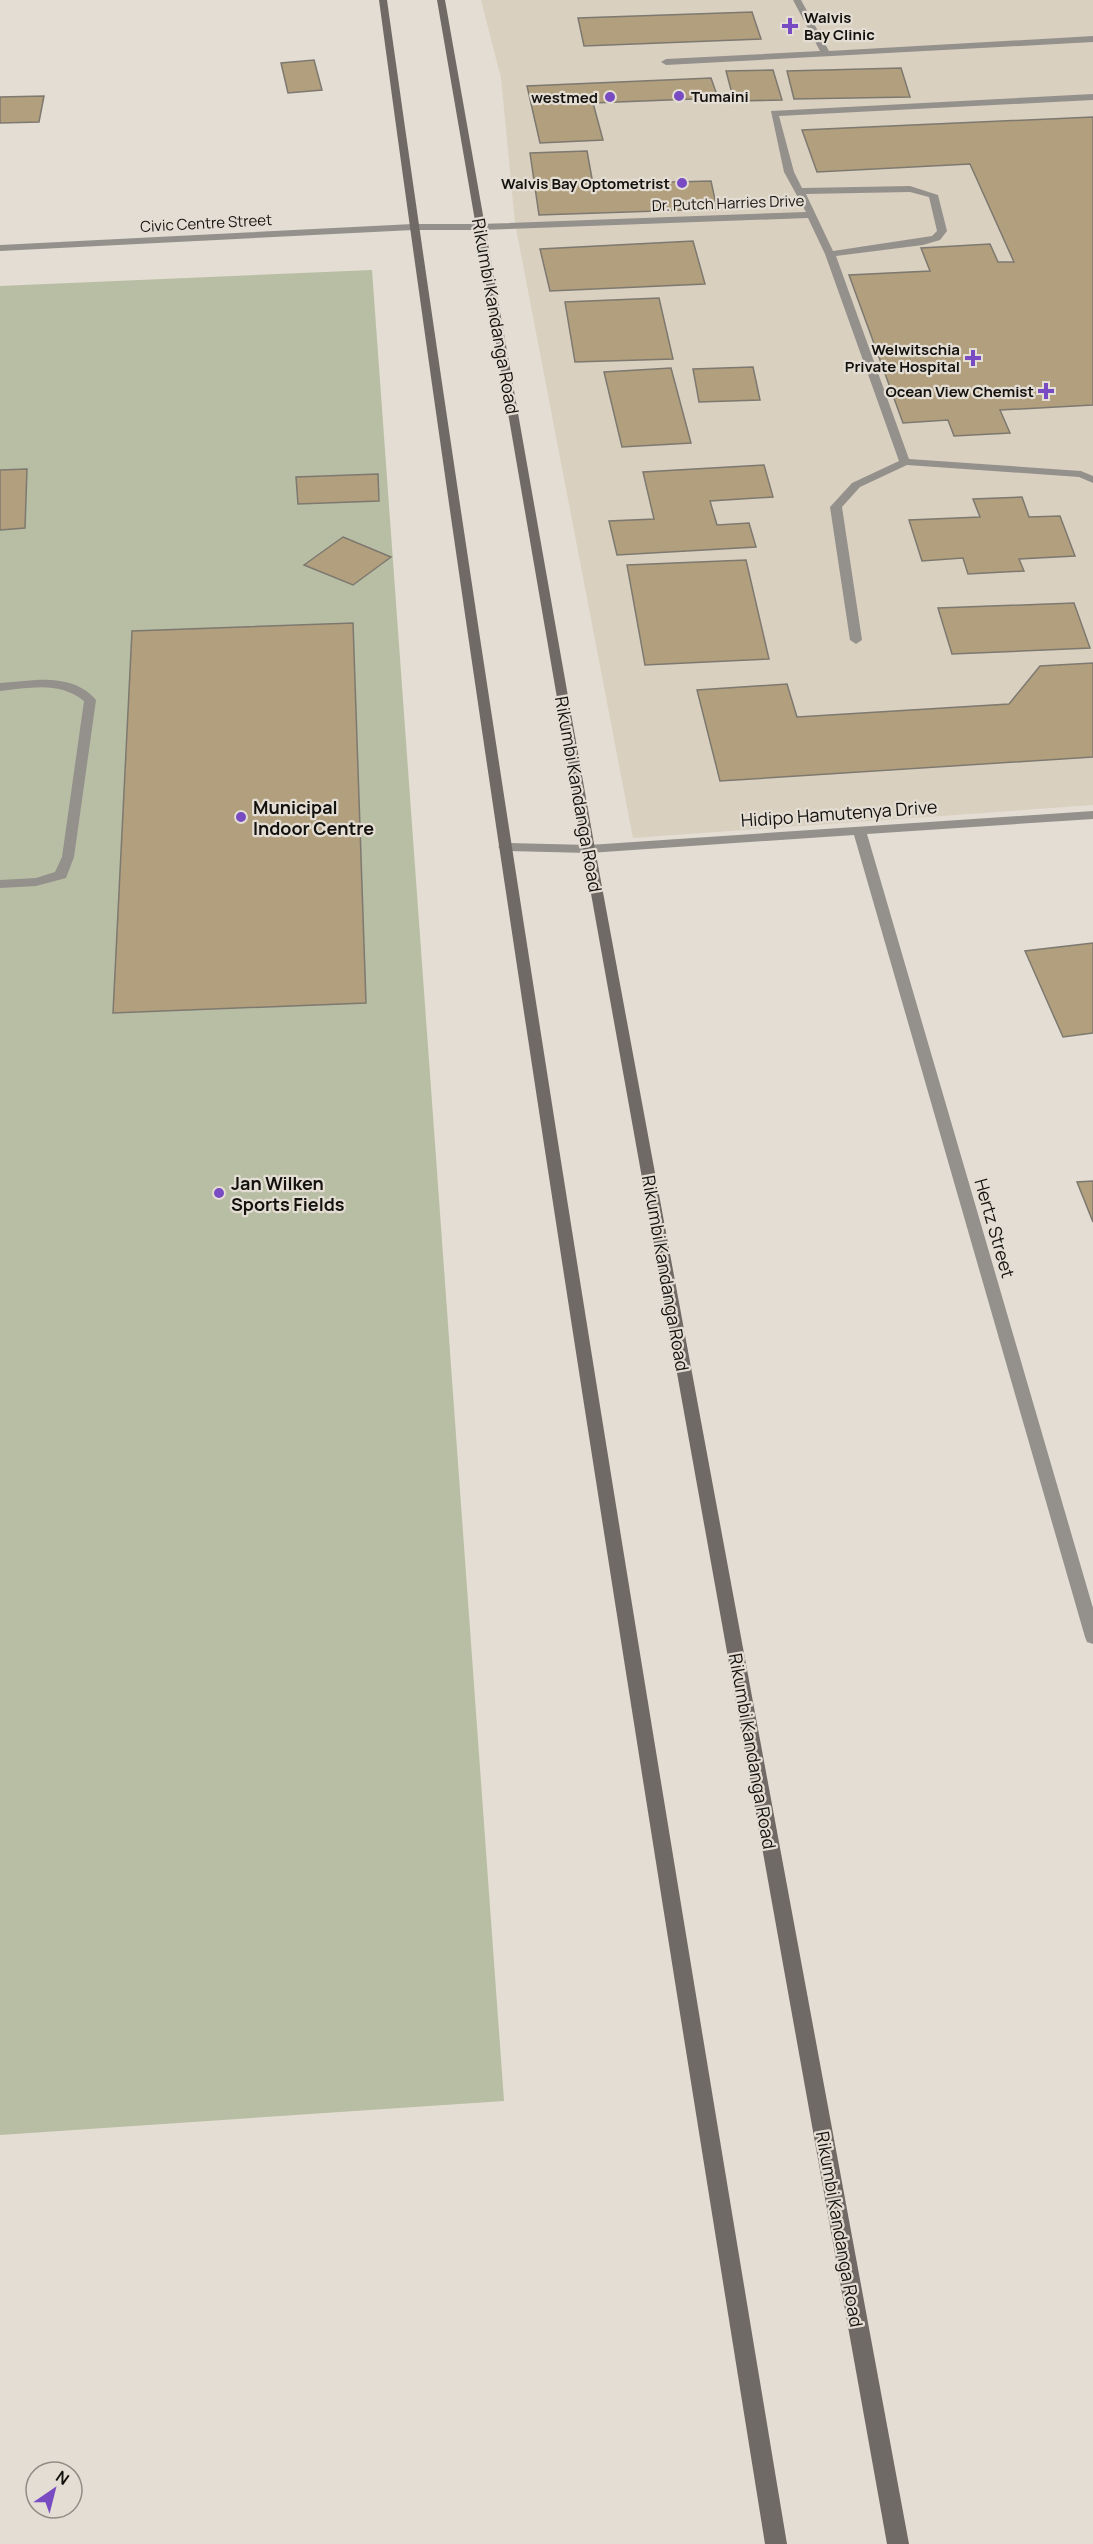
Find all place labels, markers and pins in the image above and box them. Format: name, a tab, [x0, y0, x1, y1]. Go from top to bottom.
place label: Walvis Bay Clinic	[804, 7, 875, 45]
marker: Walvis Bay Clinic	[781, 17, 799, 35]
place label: Tumaini	[691, 86, 749, 107]
place label: westmed	[531, 87, 598, 108]
marker: Tumaini	[672, 89, 686, 103]
marker: westmed	[603, 90, 617, 104]
place label: Walvis Bay Optometrist	[501, 173, 670, 194]
marker: Walvis Bay Optometrist	[675, 176, 689, 190]
place label: Welwitschia Private Hospital	[845, 339, 960, 377]
marker: Welwitschia Private Hospital	[964, 349, 982, 367]
place label: Ocean View Chemist	[886, 381, 1034, 402]
marker: Ocean View Chemist	[1039, 384, 1053, 398]
place label: Municipal Indoor Centre	[253, 795, 374, 840]
marker: Municipal Indoor Centre	[234, 810, 248, 824]
place label: Jan Wilken Sports Fields	[231, 1171, 345, 1216]
marker: Jan Wilken Sports Fields	[212, 1186, 226, 1200]

